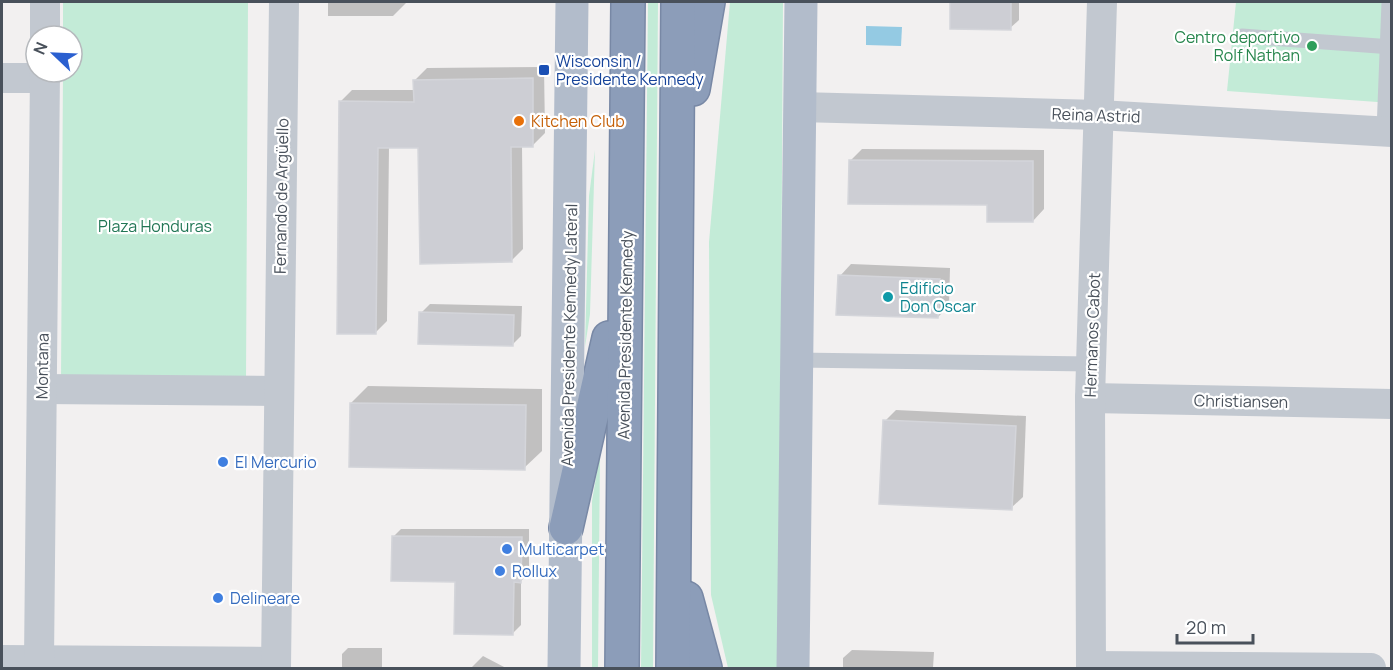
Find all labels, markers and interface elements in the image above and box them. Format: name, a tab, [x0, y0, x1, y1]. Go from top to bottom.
north arrow	[24, 24, 84, 84]
place label: Centro deportivo Rolf Nathan	[1175, 26, 1300, 66]
text: N	[28, 39, 53, 58]
marker: Centro deportivo Rolf Nathan	[1305, 39, 1319, 53]
place label: Wisconsin / Presidente Kennedy	[556, 50, 704, 90]
marker: Wisconsin / Presidente Kennedy	[537, 63, 551, 77]
street label: Reina Astrid	[1051, 102, 1141, 128]
place label: Kitchen Club	[531, 110, 625, 132]
marker: Kitchen Club	[512, 114, 526, 128]
street label: Fernando de Argüello	[269, 118, 293, 274]
street label: Avenida Presidente Kennedy Lateral	[556, 203, 582, 467]
park label: Plaza Honduras	[98, 215, 212, 237]
street label: Avenida Presidente Kennedy	[612, 230, 638, 440]
street label: Hermanos Cabot	[1079, 272, 1105, 398]
place label: Edificio Don Oscar	[900, 277, 977, 317]
marker: Edificio Don Oscar	[881, 290, 895, 304]
street label: Montana	[30, 333, 54, 399]
street label: Christiansen	[1194, 389, 1288, 413]
place label: El Mercurio	[235, 451, 317, 473]
marker: El Mercurio	[216, 455, 230, 469]
place label: Multicarpet	[519, 538, 605, 560]
marker: Multicarpet	[500, 542, 514, 556]
place label: Rollux	[512, 560, 558, 582]
marker: Rollux	[493, 564, 507, 578]
place label: Delineare	[230, 587, 300, 609]
marker: Delineare	[211, 591, 225, 605]
scale bar	[1177, 607, 1254, 645]
text: 20 m	[1186, 615, 1226, 639]

